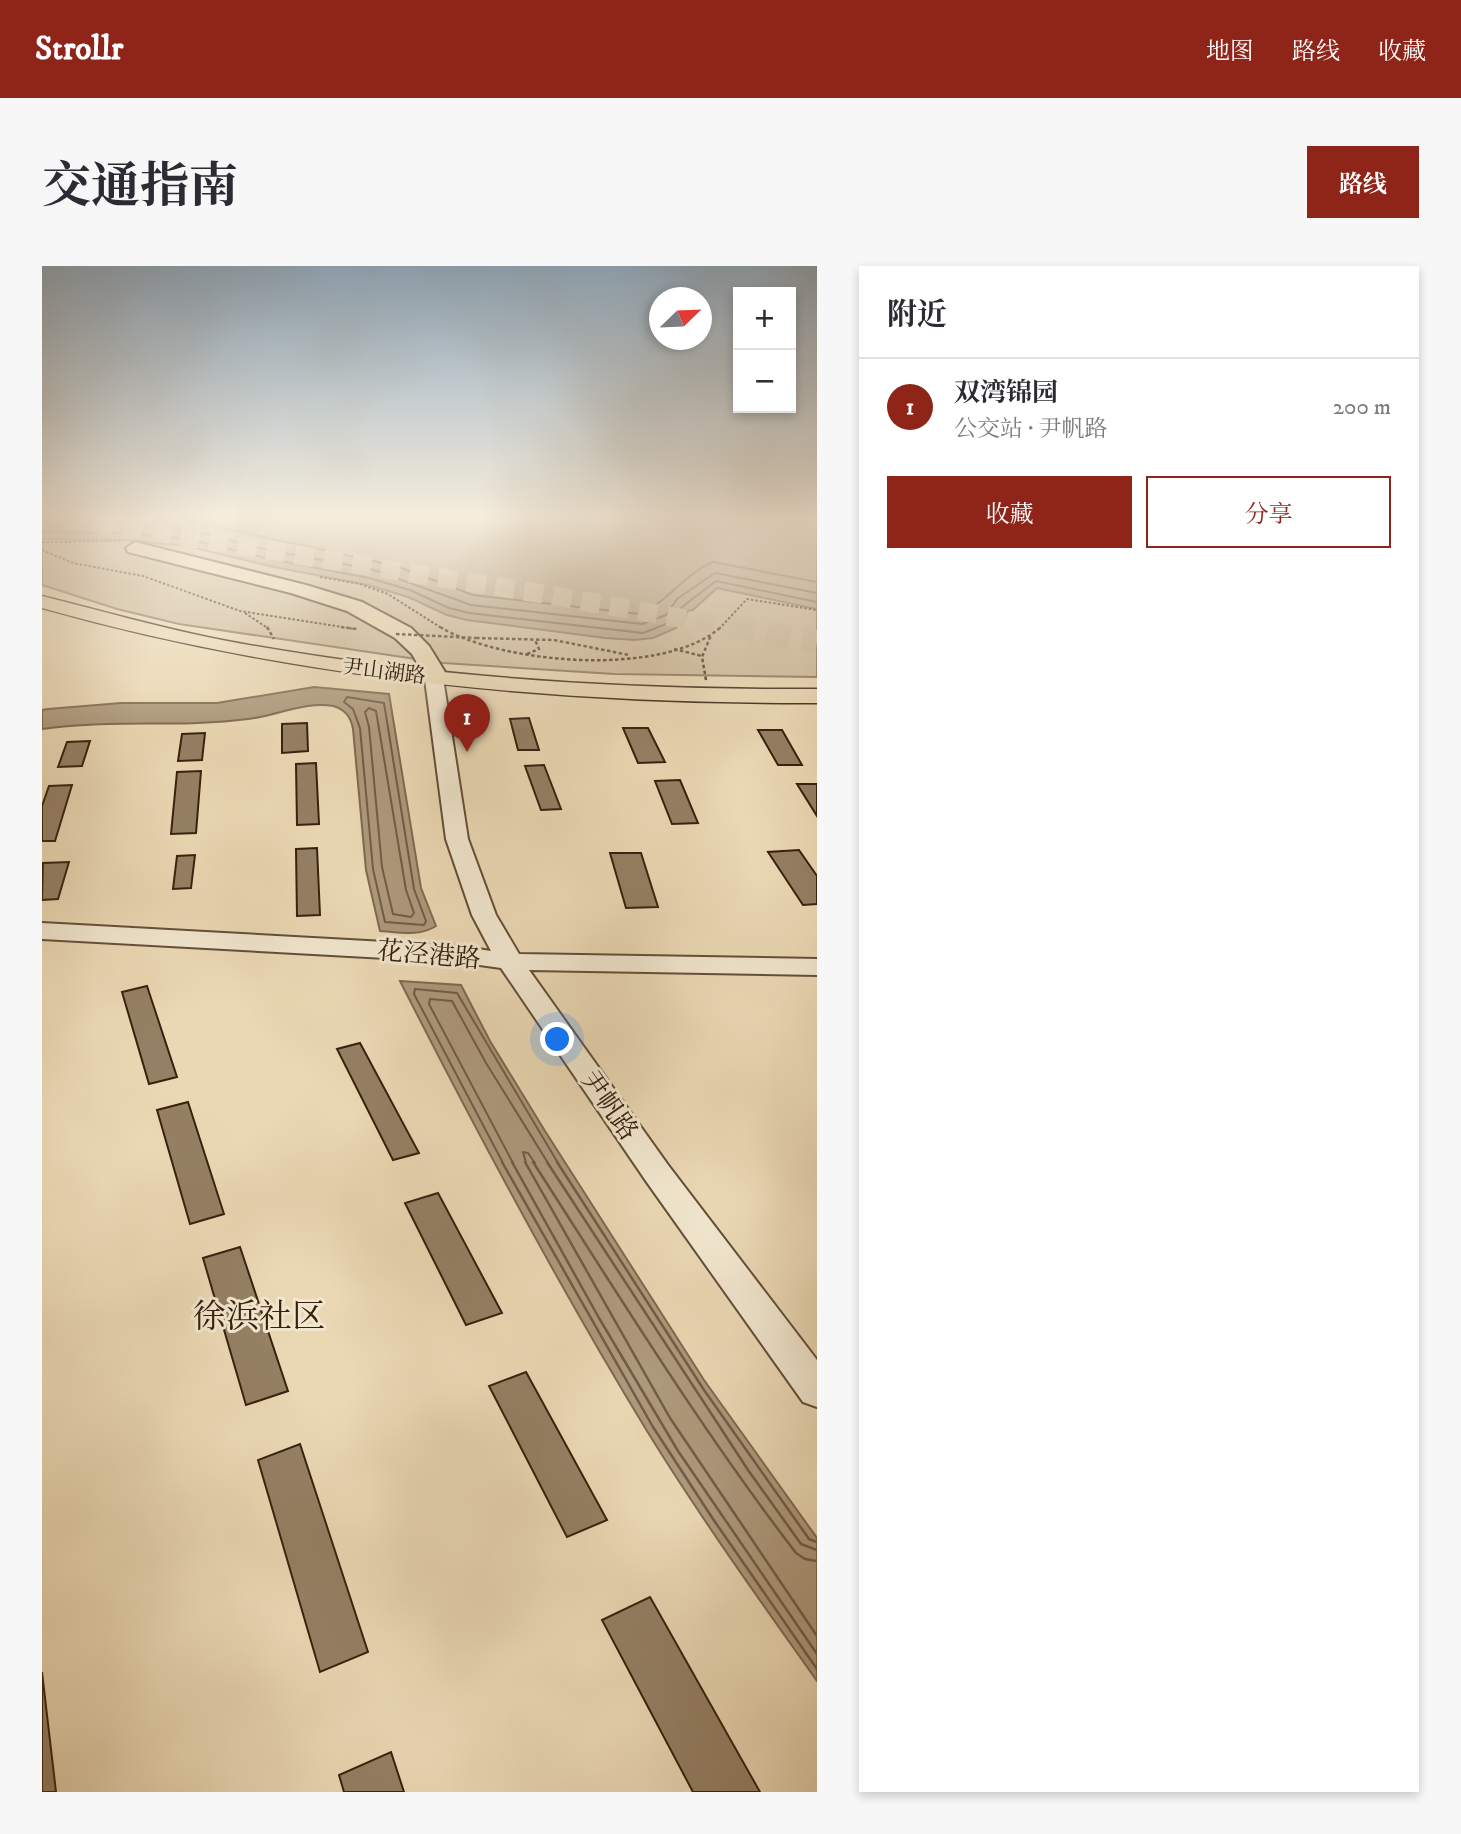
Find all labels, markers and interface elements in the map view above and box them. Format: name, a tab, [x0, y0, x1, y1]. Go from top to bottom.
text: Strollr	[35, 29, 123, 70]
text: 地图	[1206, 37, 1254, 67]
text: 路线	[1292, 37, 1340, 67]
text: 收藏	[1378, 37, 1426, 67]
button: 路线	[1307, 146, 1419, 218]
text: 交通指南	[42, 157, 238, 219]
north arrow	[649, 287, 712, 350]
map controls	[733, 287, 796, 413]
button: +	[733, 287, 796, 350]
text: 附近	[887, 297, 947, 334]
button: −	[733, 350, 796, 413]
text: 双湾锦园	[954, 377, 1058, 410]
text: 1	[906, 393, 914, 422]
text: 200 m	[1333, 393, 1391, 422]
text: 公交站 · 尹帆路	[954, 415, 1107, 444]
button: 收藏	[887, 476, 1132, 548]
button: 分享	[1146, 476, 1391, 548]
street label: 尹山湖路	[341, 654, 427, 690]
pin: 1	[444, 694, 490, 752]
street label: 花泾港路	[376, 935, 482, 976]
your location	[540, 1022, 574, 1056]
street label: 尹帆路	[573, 1064, 645, 1147]
district label: 徐浜社区	[193, 1297, 325, 1338]

